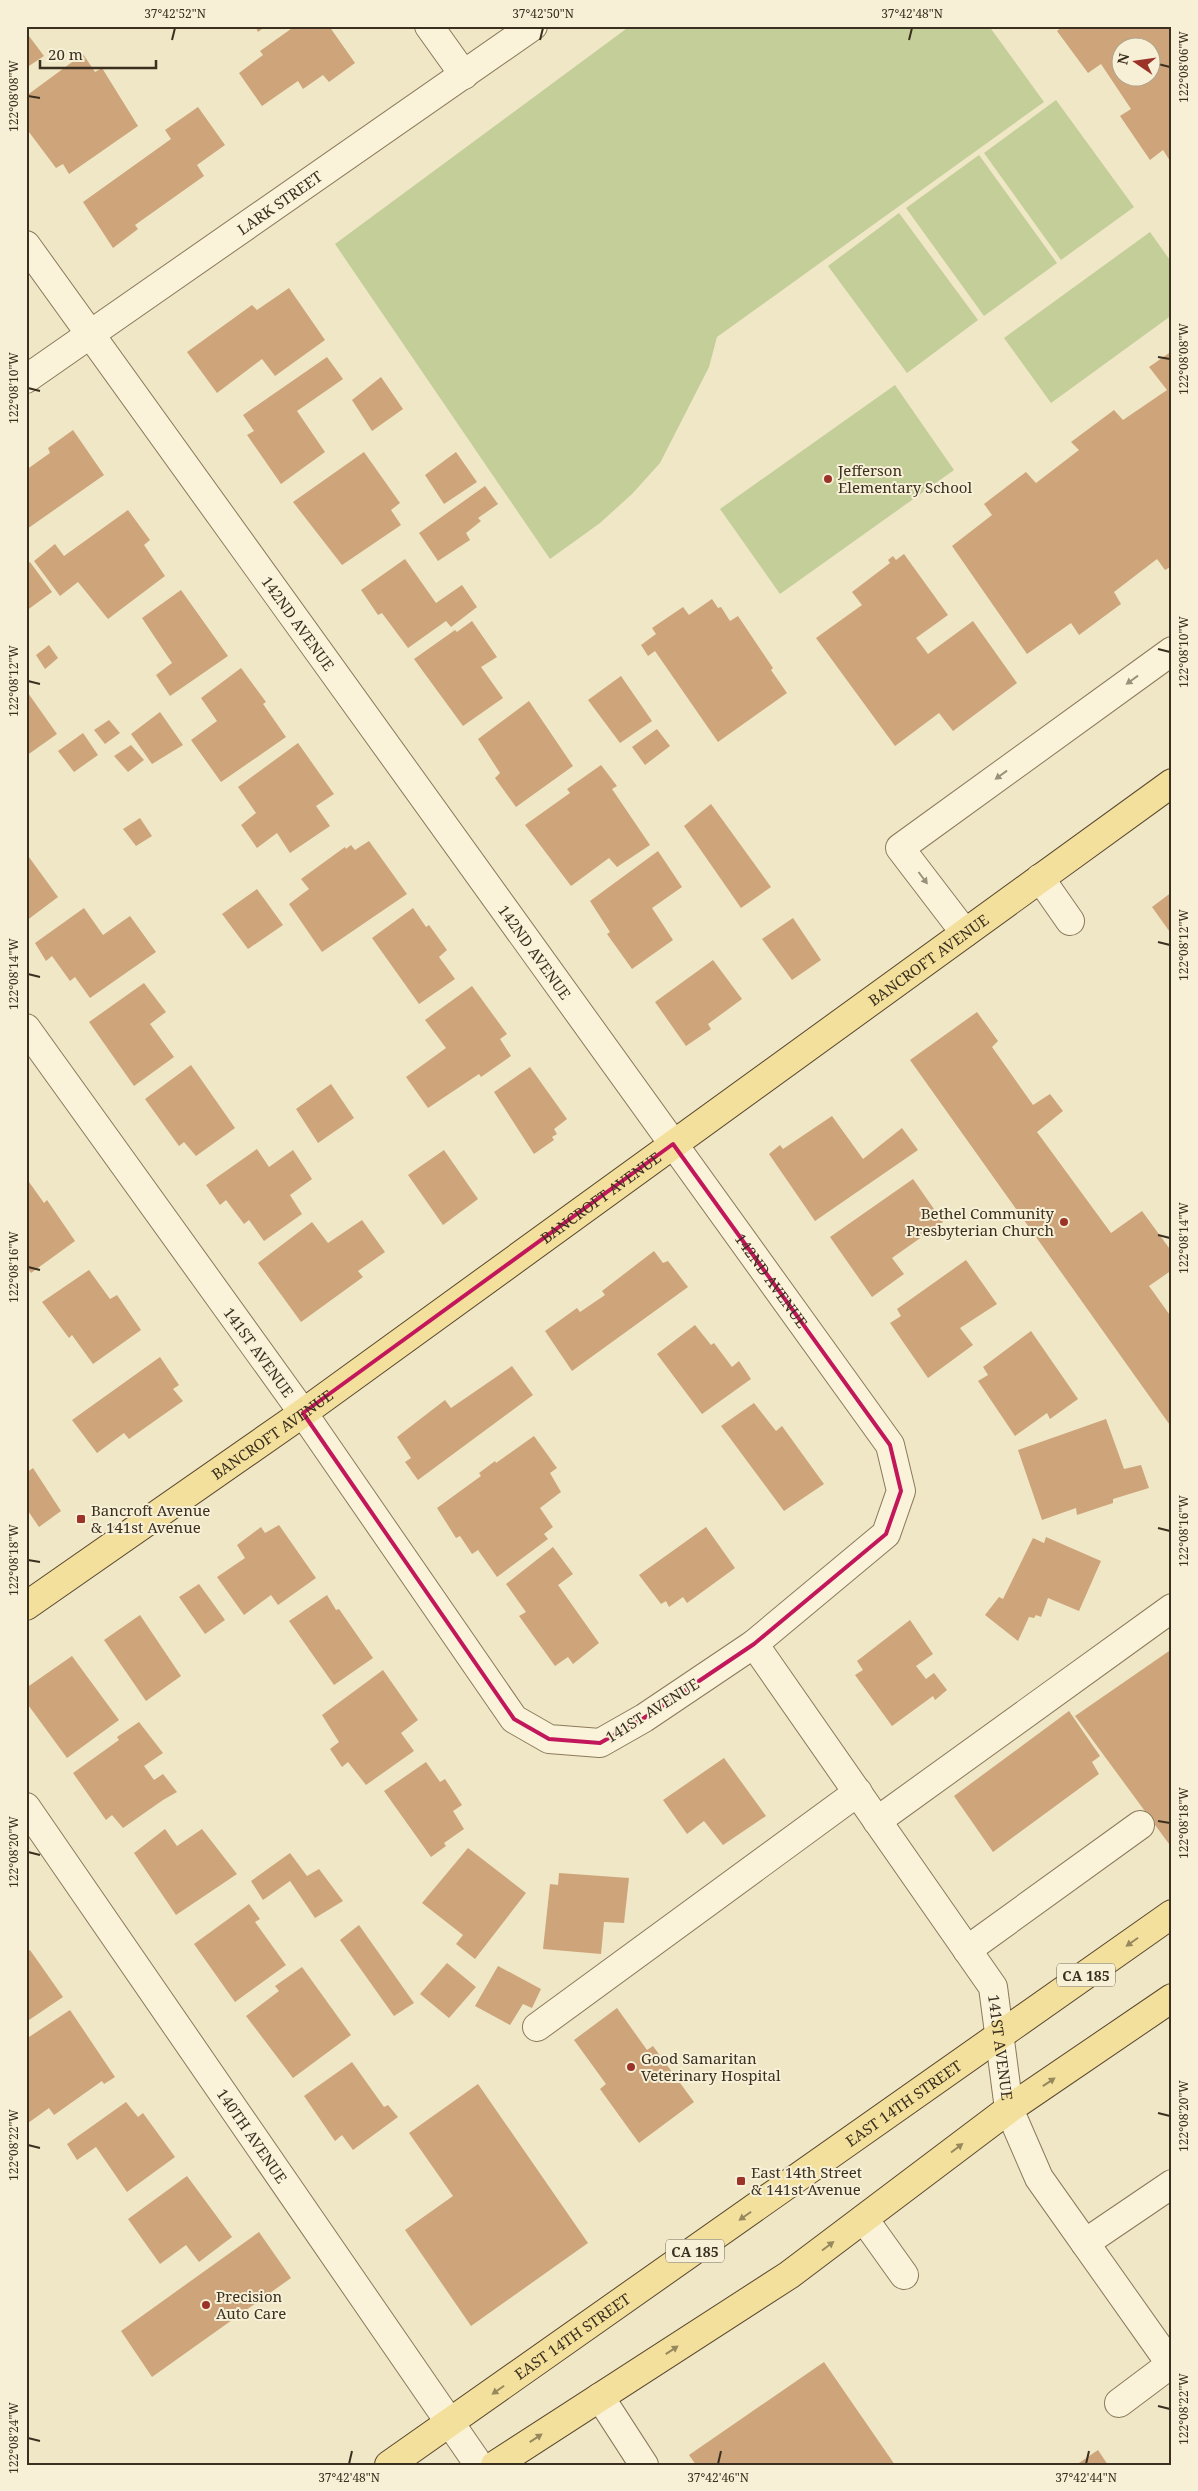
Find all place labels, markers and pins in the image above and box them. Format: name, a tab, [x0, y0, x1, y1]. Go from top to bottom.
place label: Jefferson Elementary School	[837, 460, 972, 497]
marker: Jefferson Elementary School	[822, 473, 834, 485]
place label: Bethel Community Presbyterian Church	[906, 1203, 1055, 1240]
marker: Bethel Community Presbyterian Church	[1058, 1216, 1070, 1228]
place label: Bancroft Avenue & 141st Avenue	[91, 1500, 210, 1537]
marker: Bancroft Avenue & 141st Avenue	[75, 1513, 87, 1525]
place label: Good Samaritan Veterinary Hospital	[641, 2048, 781, 2085]
marker: Good Samaritan Veterinary Hospital	[625, 2061, 637, 2073]
place label: East 14th Street & 141st Avenue	[751, 2162, 862, 2199]
marker: East 14th Street & 141st Avenue	[735, 2175, 747, 2187]
place label: Precision Auto Care	[216, 2286, 286, 2323]
marker: Precision Auto Care	[200, 2299, 212, 2311]

